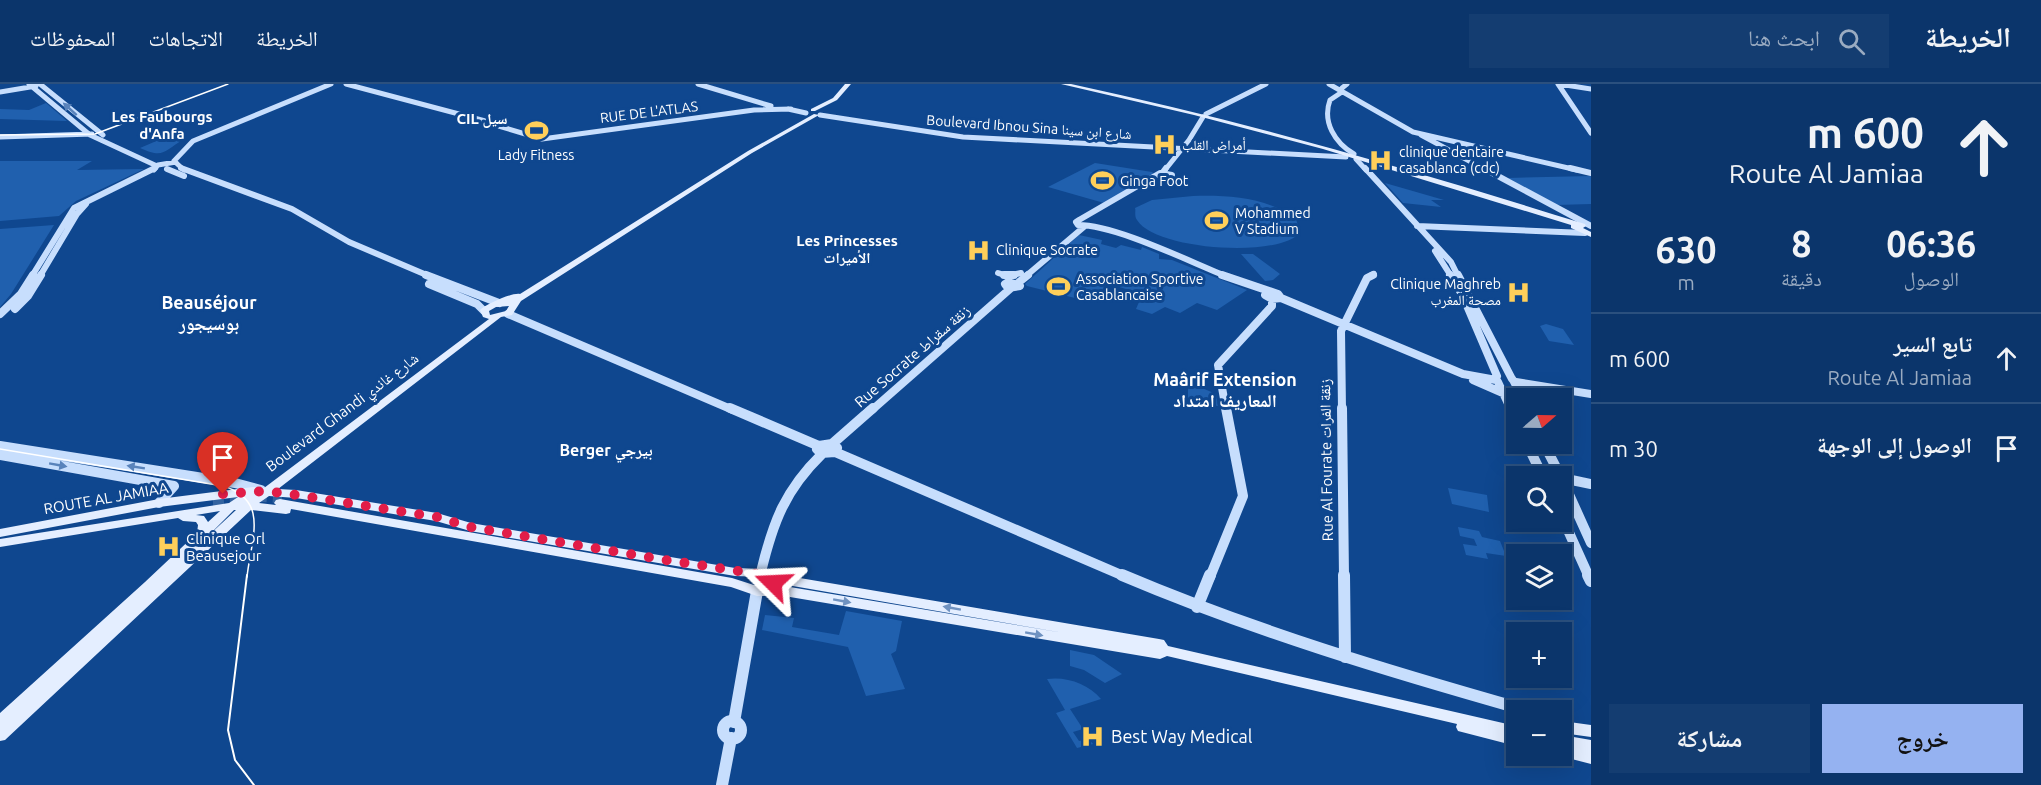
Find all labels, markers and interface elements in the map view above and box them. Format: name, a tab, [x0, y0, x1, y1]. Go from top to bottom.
search box	[1469, 14, 1889, 68]
text: الخريطة	[1925, 21, 2011, 52]
text: ابحث هنا	[1748, 25, 1820, 50]
icon: search	[1835, 25, 1868, 58]
text: المحفوظات	[30, 26, 115, 50]
text: الاتجاهات	[148, 26, 223, 50]
text: الخريطة	[256, 26, 318, 50]
street label: RUE DE L'ATLAS	[599, 98, 699, 126]
one-way arrow	[63, 103, 78, 116]
district label: Les Faubourgs d'Anfa	[111, 108, 213, 142]
icon: ahead	[1945, 108, 2023, 186]
text: 600 m	[1807, 109, 1924, 156]
district label: CIL سيل	[456, 110, 508, 128]
street label: Boulevard Ibnou Sina شارع ابن سينا	[926, 112, 1132, 144]
sports icon: Lady Fitness	[523, 118, 549, 144]
hospital icon: أمراض القلب	[1151, 132, 1177, 158]
place label: أمراض القلب	[1182, 137, 1246, 154]
place label: clinique dentaire casablanca (cdc)	[1399, 144, 1504, 176]
place label: Lady Fitness	[498, 147, 574, 163]
hospital icon: clinique dentaire casablanca (cdc)	[1368, 147, 1394, 173]
text: Route Al Jamiaa	[1729, 158, 1924, 188]
sports icon: Ginga Foot	[1089, 168, 1115, 194]
place label: Ginga Foot	[1120, 173, 1189, 189]
place label: Mohammed V Stadium	[1235, 205, 1311, 237]
sports icon: Mohammed V Stadium	[1204, 208, 1230, 234]
text: 8	[1791, 223, 1812, 264]
text: 06:36	[1886, 223, 1976, 264]
text: 630	[1656, 229, 1717, 270]
district label: Les Princesses الأميرات	[796, 232, 898, 266]
hospital icon: Clinique Socrate	[965, 237, 991, 263]
place label: Clinique Socrate	[996, 242, 1098, 258]
text: دقيقة	[1781, 267, 1822, 290]
text: الوصول	[1904, 267, 1959, 290]
place label: Association Sportive Casablancaise	[1076, 271, 1203, 303]
text: m	[1677, 271, 1695, 294]
sports icon: Association Sportive Casablancaise	[1045, 274, 1071, 300]
place label: Clinique Maghreb مصحة المغرب	[1390, 276, 1501, 309]
hospital icon: Clinique Maghreb مصحة المغرب	[1506, 279, 1532, 305]
district label: Beauséjour بوسيجور	[161, 292, 257, 335]
street label: Rue Socrate زنقة سقراط	[851, 301, 974, 411]
text: تابع السير	[1893, 331, 1972, 356]
icon: ahead	[1990, 342, 2023, 375]
text: 600 m	[1609, 346, 1670, 371]
street label: Boulevard Ghandi شارع غاندي	[262, 349, 424, 478]
text: Route Al Jamiaa	[1827, 366, 1972, 389]
district label: Maârif Extension المعاريف امتداد	[1153, 369, 1297, 411]
street label: Rue Al Fourate زنقة الفرات	[1316, 378, 1337, 541]
north arrow	[1506, 388, 1572, 454]
map controls	[1506, 388, 1572, 766]
pin	[197, 432, 248, 494]
text: الوصول إلى الوجهة	[1817, 432, 1972, 457]
icon: arrive	[1990, 432, 2023, 465]
text: 30 m	[1609, 436, 1658, 461]
icon: arrive	[206, 441, 239, 474]
district label: Berger بيرجي	[559, 441, 653, 463]
one-way arrow	[48, 461, 67, 470]
one-way arrow	[126, 463, 145, 472]
button: search	[1506, 466, 1572, 532]
street label: ROUTE AL JAMIAA	[42, 479, 170, 517]
place label: Clinique Orl Beausejour	[186, 530, 265, 564]
hospital icon: Clinique Orl Beausejour	[155, 534, 181, 560]
button: layers	[1506, 544, 1572, 610]
position arrow	[741, 551, 805, 615]
one-way arrow	[832, 597, 851, 606]
one-way arrow	[943, 603, 962, 612]
button: +	[1506, 622, 1572, 688]
one-way arrow	[1024, 630, 1043, 639]
button: −	[1506, 700, 1572, 766]
button: مشاركة	[1609, 704, 1810, 773]
button: خروج	[1822, 704, 2023, 773]
hospital icon: Best Way Medical	[1080, 723, 1106, 749]
place label: Best Way Medical	[1111, 726, 1253, 746]

